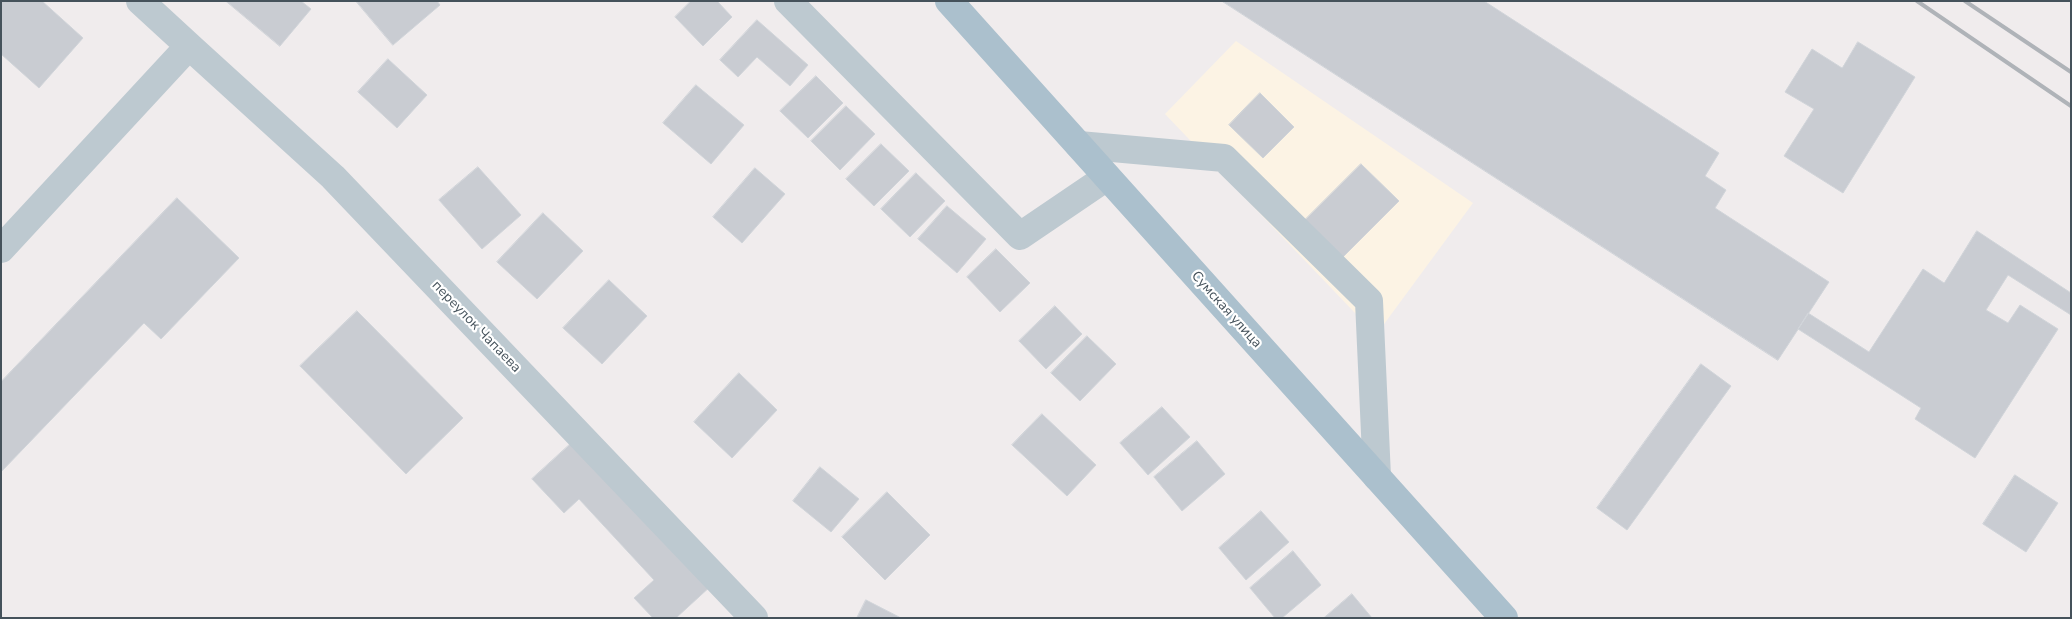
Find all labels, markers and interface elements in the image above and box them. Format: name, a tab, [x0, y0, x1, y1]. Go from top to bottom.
street label: Сумская улица	[1187, 268, 1265, 352]
street label: переулок Чапаева	[428, 278, 524, 376]

